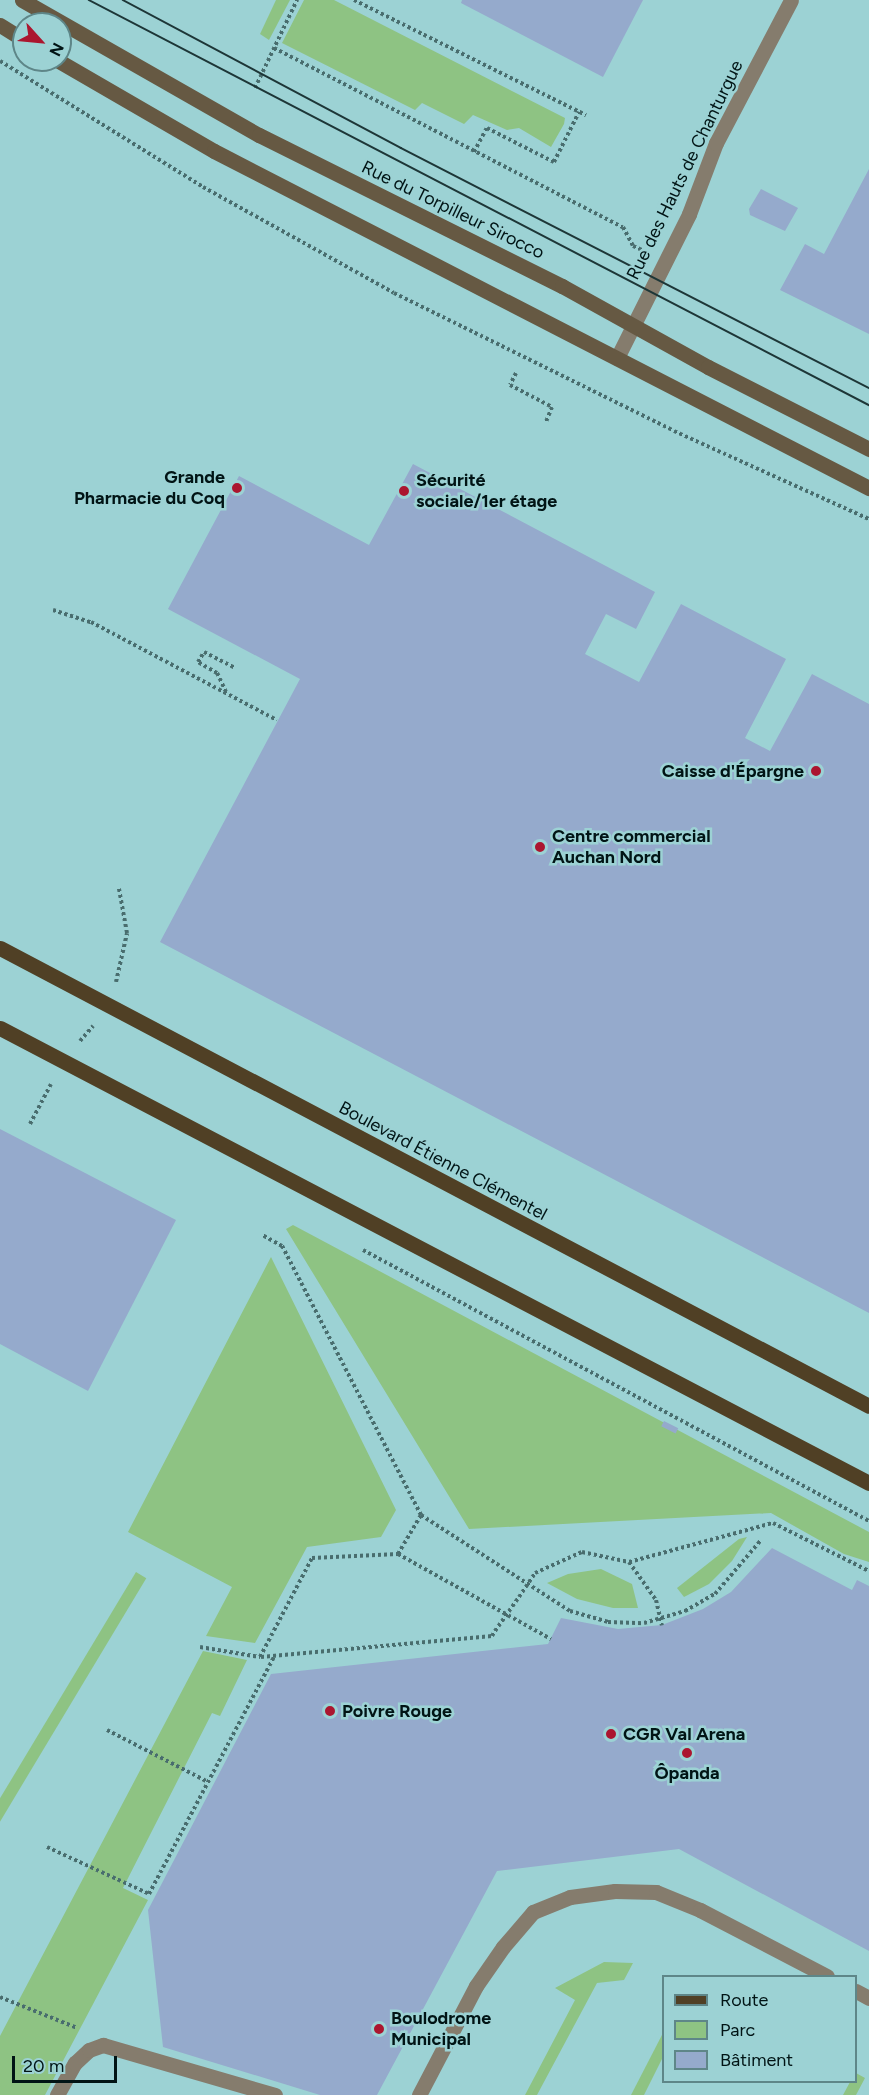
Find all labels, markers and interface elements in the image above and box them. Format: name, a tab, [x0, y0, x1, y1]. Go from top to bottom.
north arrow	[12, 12, 72, 72]
text: N	[45, 40, 68, 59]
street label: Rue des Hauts de Chanturgue	[622, 57, 748, 283]
street label: Rue du Torpilleur Sirocco	[358, 156, 548, 264]
place label: Grande Pharmacie du Coq	[74, 467, 225, 510]
place label: Sécurité sociale/1er étage	[416, 470, 557, 512]
marker: Grande Pharmacie du Coq	[230, 481, 244, 495]
marker: Sécurité sociale/1er étage	[397, 484, 411, 498]
place label: Caisse d'Épargne	[662, 760, 804, 782]
marker: Caisse d'Épargne	[809, 764, 823, 778]
place label: Centre commercial Auchan Nord	[552, 826, 711, 868]
marker: Centre commercial Auchan Nord	[533, 840, 547, 854]
street label: Boulevard Étienne Clémentel	[335, 1097, 551, 1225]
place label: Poivre Rouge	[342, 1700, 452, 1722]
marker: Poivre Rouge	[323, 1704, 337, 1718]
place label: CGR Val Arena	[623, 1723, 745, 1745]
marker: CGR Val Arena	[604, 1727, 618, 1741]
marker: Ôpanda	[680, 1746, 694, 1760]
place label: Ôpanda	[654, 1762, 720, 1784]
legend	[662, 1975, 857, 2083]
text: Route	[720, 1989, 768, 2011]
place label: Boulodrome Municipal	[391, 2008, 491, 2050]
text: Parc	[720, 2019, 755, 2041]
marker: Boulodrome Municipal	[372, 2022, 386, 2036]
scale bar	[15, 2044, 120, 2082]
text: Bâtiment	[720, 2049, 793, 2071]
text: 20 m	[23, 2055, 64, 2077]

